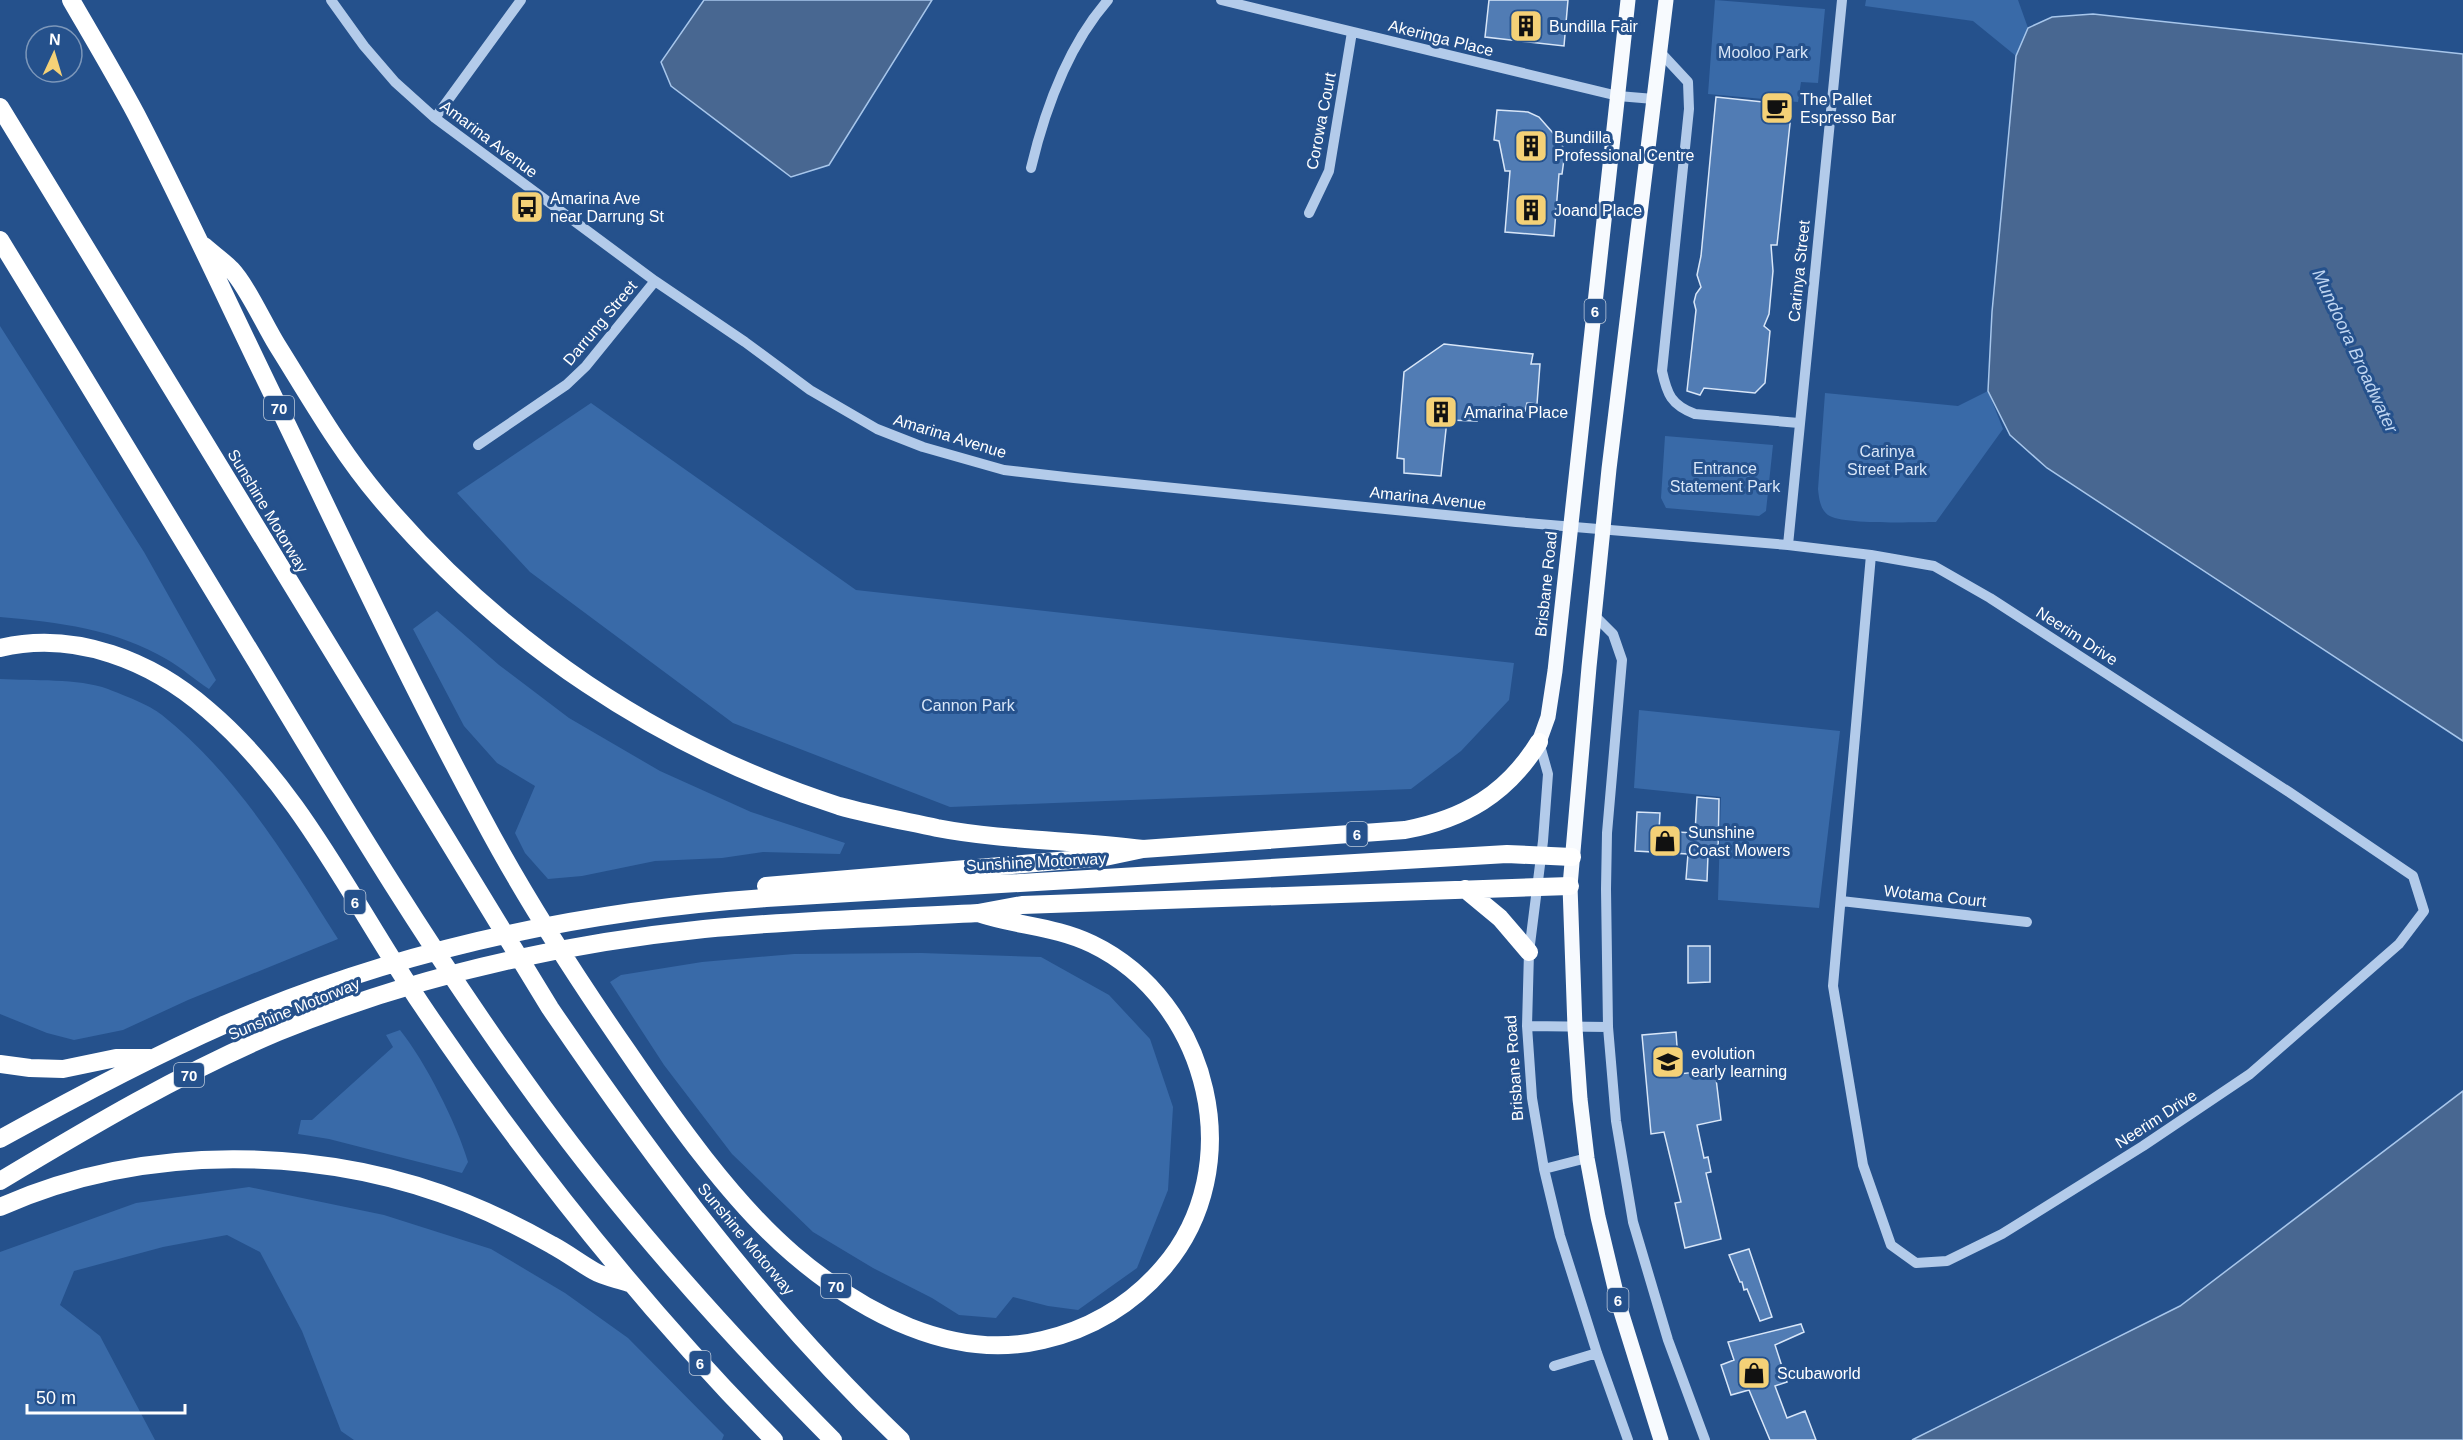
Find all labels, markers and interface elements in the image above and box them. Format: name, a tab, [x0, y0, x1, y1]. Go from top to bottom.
building icon: Bundilla Fair	[1508, 8, 1544, 44]
street label: Akeringa Place	[1387, 17, 1495, 59]
place label: Bundilla Fair	[1549, 18, 1639, 35]
north arrow	[24, 24, 84, 84]
text: N	[49, 31, 61, 48]
park label: Mooloo Park	[1718, 44, 1809, 61]
street label: Corowa Court	[1303, 70, 1339, 171]
cafe icon: The Pallet Espresso Bar	[1759, 90, 1795, 126]
place label: The Pallet Espresso Bar	[1800, 91, 1897, 126]
street label: Amarina Avenue	[437, 97, 541, 181]
building icon: Bundilla Professional Centre	[1513, 128, 1549, 164]
place label: Bundilla Professional Centre	[1554, 129, 1695, 164]
bus stop icon: Amarina Ave near Darrung St	[509, 189, 545, 225]
place label: Amarina Ave near Darrung St	[550, 190, 664, 225]
building icon: Joand Place	[1513, 192, 1549, 228]
place label: Joand Place	[1554, 202, 1642, 219]
street label: Carinya Street	[1785, 219, 1813, 323]
water label: Mundoora Broadwater	[2308, 266, 2402, 437]
street label: Darrung Street	[560, 277, 641, 369]
road number: 6	[1584, 299, 1606, 323]
building icon: Amarina Place	[1423, 394, 1459, 430]
road number: 70	[264, 396, 294, 420]
place label: Amarina Place	[1464, 404, 1568, 421]
street label: Amarina Avenue	[892, 411, 1009, 461]
park label: Carinya Street Park	[1847, 443, 1928, 478]
street label: Sunshine Motorway	[225, 446, 311, 576]
park label: Entrance Statement Park	[1670, 460, 1781, 495]
street label: Amarina Avenue	[1369, 483, 1487, 513]
street label: Brisbane Road	[1532, 530, 1560, 638]
street label: Neerim Drive	[2033, 603, 2121, 669]
park label: Cannon Park	[921, 697, 1016, 714]
road number: 6	[1346, 822, 1368, 846]
shop icon: Sunshine Coast Mowers	[1647, 823, 1683, 859]
place label: Sunshine Coast Mowers	[1688, 824, 1790, 859]
street label: Sunshine Motorway	[965, 850, 1107, 874]
street label: Wotama Court	[1883, 882, 1988, 910]
road number: 6	[344, 890, 366, 914]
street label: Sunshine Motorway	[226, 975, 362, 1043]
street label: Brisbane Road	[1502, 1015, 1526, 1121]
school or university icon: evolution early learning	[1650, 1044, 1686, 1080]
place label: evolution early learning	[1691, 1045, 1787, 1080]
road number: 70	[174, 1063, 204, 1087]
street label: Neerim Drive	[2112, 1086, 2200, 1152]
street label: Sunshine Motorway	[694, 1180, 798, 1298]
road number: 70	[821, 1274, 851, 1298]
road number: 6	[1608, 1288, 1628, 1312]
road number: 6	[690, 1351, 710, 1375]
shop icon: Scubaworld	[1736, 1355, 1772, 1391]
place label: Scubaworld	[1777, 1365, 1861, 1382]
scale bar	[27, 1377, 184, 1415]
text: 50 m	[36, 1388, 76, 1408]

